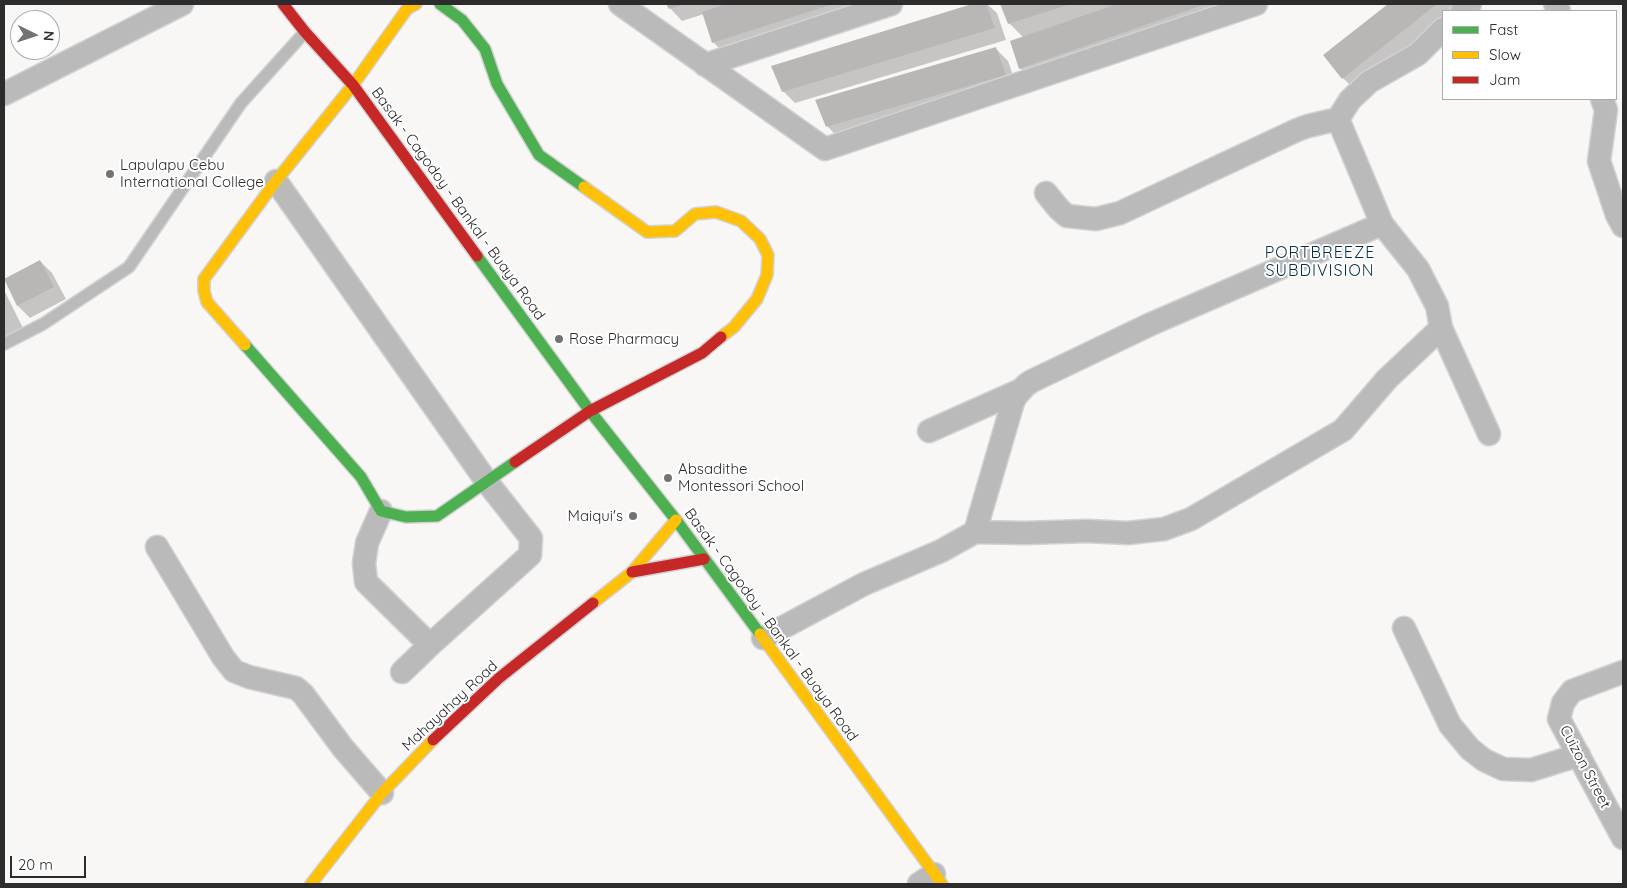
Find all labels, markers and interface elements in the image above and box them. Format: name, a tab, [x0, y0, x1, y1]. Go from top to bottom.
north arrow	[10, 10, 60, 60]
legend	[1442, 10, 1617, 100]
text: Fast	[1489, 20, 1518, 39]
text: N	[40, 30, 58, 42]
text: Slow	[1489, 45, 1521, 64]
text: Jam	[1489, 70, 1520, 89]
street label: Basak - Cagodoy - Bankal - Buaya Road	[367, 84, 549, 324]
place label: Lapulapu Cebu International College	[120, 156, 264, 191]
marker: Lapulapu Cebu International College	[104, 168, 116, 180]
district label: PORTBREEZE SUBDIVISION	[1263, 243, 1377, 281]
place label: Rose Pharmacy	[569, 330, 679, 348]
marker: Rose Pharmacy	[553, 333, 565, 345]
place label: Absadithe Montessori School	[678, 460, 804, 495]
marker: Absadithe Montessori School	[662, 472, 674, 484]
street label: Basak - Cagodoy - Bankal - Buaya Road	[680, 505, 862, 745]
place label: Maiqui's	[568, 507, 623, 525]
marker: Maiqui's	[627, 510, 639, 522]
street label: Mahayahay Road	[398, 657, 502, 755]
street label: Cuizon Street	[1556, 722, 1614, 812]
scale bar	[12, 846, 89, 878]
text: 20 m	[18, 855, 53, 874]

